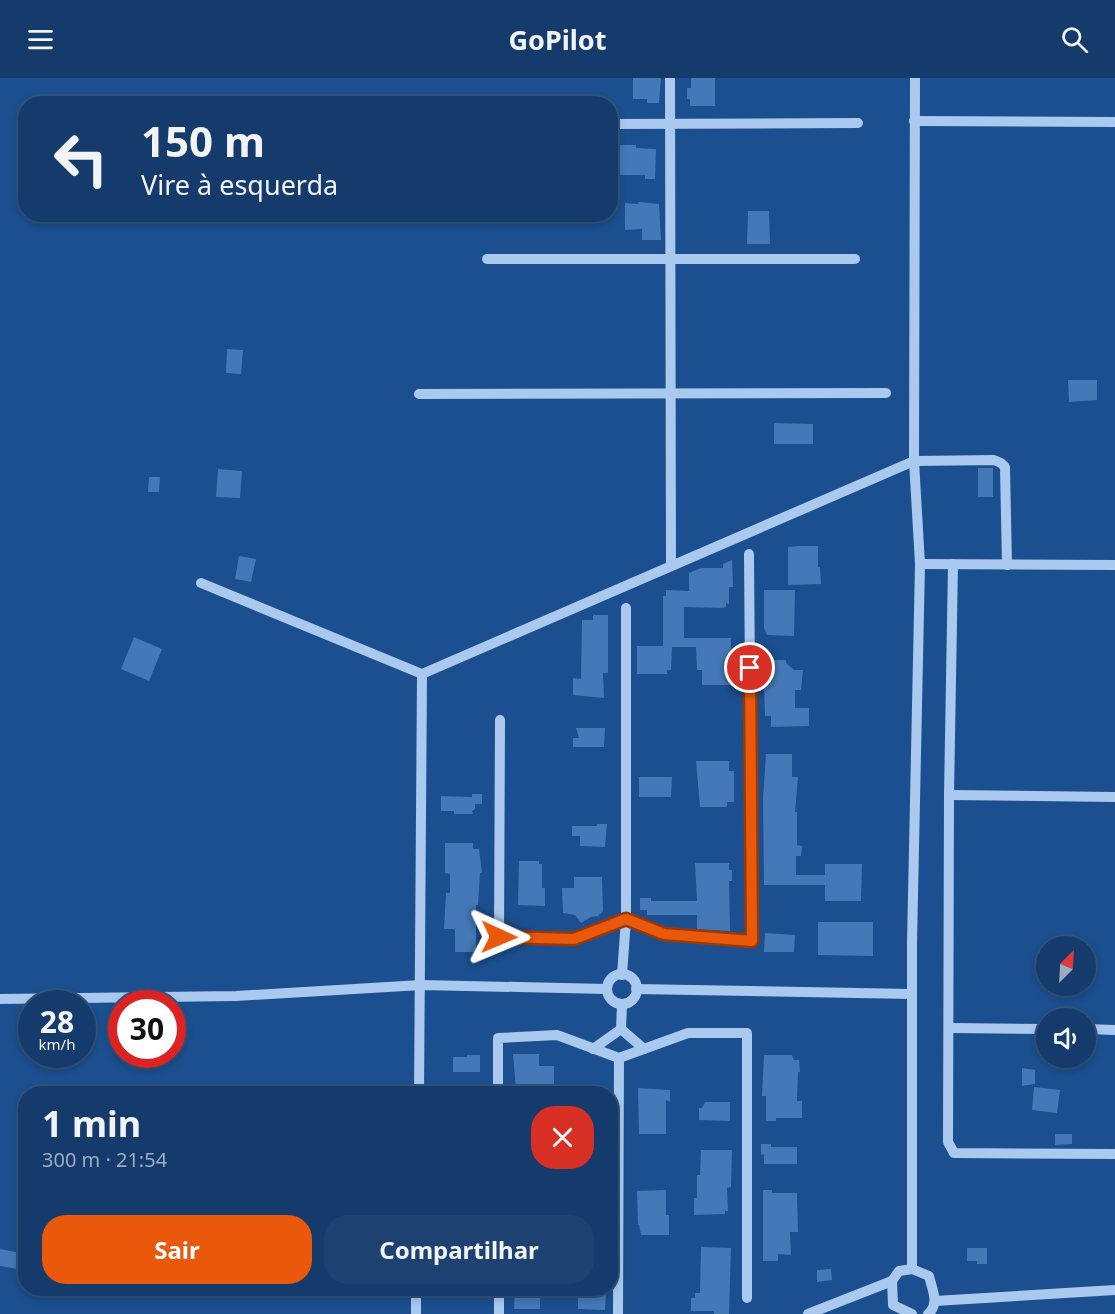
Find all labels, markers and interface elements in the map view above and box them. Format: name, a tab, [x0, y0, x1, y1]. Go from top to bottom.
text: GoPilot	[509, 21, 606, 58]
icon: menu	[24, 23, 57, 56]
icon: search	[1058, 23, 1091, 56]
text: 150 m	[141, 112, 265, 169]
icon: left	[42, 120, 120, 198]
text: Vire à esquerda	[141, 166, 338, 203]
pin	[724, 642, 775, 693]
icon: arrive	[733, 651, 766, 684]
position arrow	[467, 905, 531, 969]
north arrow	[1036, 936, 1096, 996]
map controls	[1036, 936, 1096, 1068]
speed limit sign: 30	[108, 990, 186, 1068]
text: 28	[40, 1001, 74, 1042]
button: sound	[1036, 1008, 1096, 1068]
text: km/h	[39, 1034, 75, 1054]
text: 1 min	[42, 1099, 141, 1148]
button: close	[531, 1106, 594, 1169]
text: 300 m · 21:54	[42, 1146, 167, 1173]
button: Sair	[42, 1215, 312, 1284]
button: Compartilhar	[324, 1215, 594, 1284]

